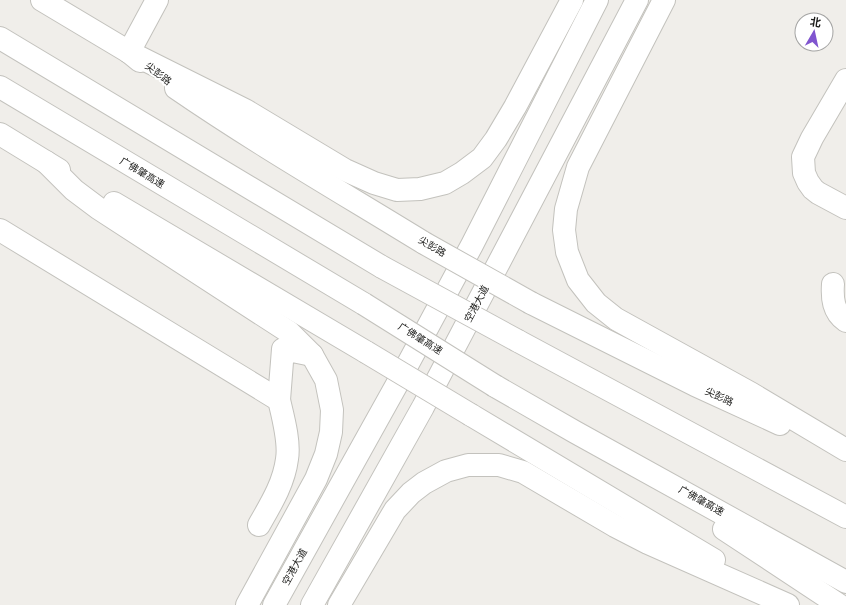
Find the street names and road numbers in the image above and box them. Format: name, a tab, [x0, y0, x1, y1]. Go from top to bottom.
street label: 尖彭路	[142, 59, 174, 89]
street label: 广佛肇高速	[117, 154, 167, 192]
street label: 尖彭路	[416, 233, 448, 261]
street label: 空港大道	[461, 283, 493, 325]
street label: 广佛肇高速	[395, 320, 445, 358]
street label: 尖彭路	[702, 384, 736, 410]
street label: 广佛肇高速	[676, 483, 726, 519]
street label: 空港大道	[279, 546, 311, 588]

